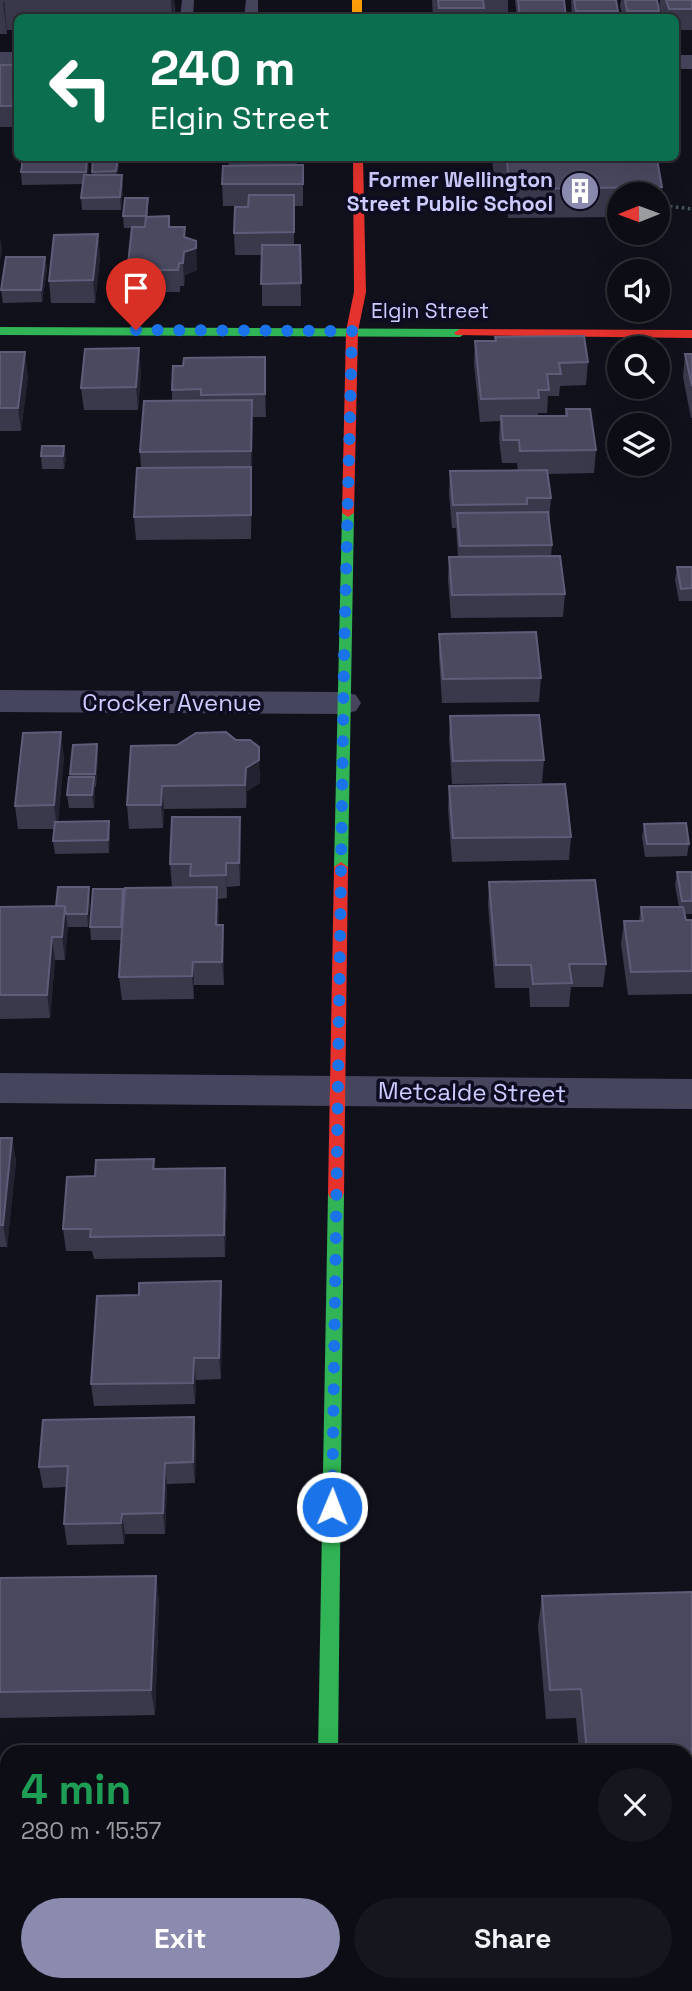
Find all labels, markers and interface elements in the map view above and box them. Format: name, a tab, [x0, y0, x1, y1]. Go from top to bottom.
text: 240 m	[150, 37, 296, 99]
icon: left	[35, 42, 126, 133]
text: Elgin Street	[150, 98, 330, 138]
place label: Former Wellington Street Public School	[347, 166, 553, 217]
building icon: Former Wellington Street Public School	[559, 170, 601, 212]
north arrow	[607, 182, 670, 245]
map controls	[607, 182, 670, 476]
pin	[106, 258, 166, 330]
button: sound	[607, 259, 670, 322]
icon: arrive	[117, 269, 155, 307]
street label: Elgin Street	[371, 297, 489, 324]
button: search	[607, 336, 670, 399]
button: layers	[607, 413, 670, 476]
street label: Crocker Avenue	[82, 687, 262, 718]
street label: Metcalde Street	[378, 1075, 566, 1109]
position arrow	[295, 1470, 369, 1544]
text: 4 min	[21, 1763, 131, 1816]
button: close	[598, 1768, 672, 1842]
text: 280 m · 15:57	[21, 1816, 161, 1846]
button: Exit	[21, 1898, 340, 1978]
button: Share	[354, 1898, 672, 1978]

